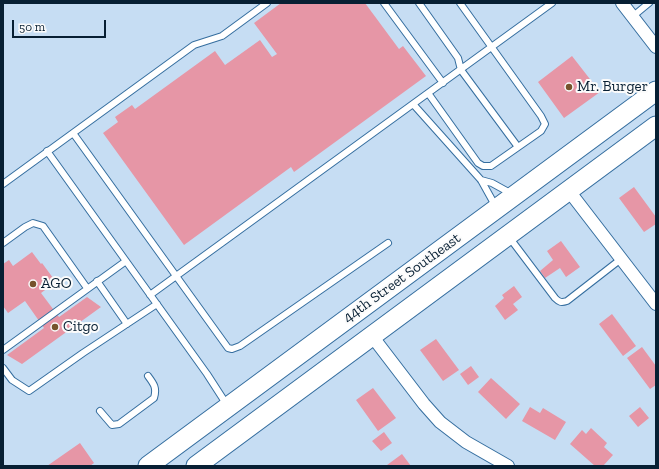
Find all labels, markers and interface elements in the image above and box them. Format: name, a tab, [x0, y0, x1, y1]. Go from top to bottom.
scale bar	[14, 12, 108, 38]
text: 50 m	[19, 20, 45, 34]
place label: Mr. Burger	[577, 78, 648, 96]
marker: Mr. Burger	[564, 82, 574, 92]
street label: 44th Street Southeast	[340, 229, 464, 327]
place label: AGO	[41, 275, 72, 293]
marker: AGO	[28, 279, 38, 289]
place label: Citgo	[63, 318, 98, 336]
marker: Citgo	[50, 322, 60, 332]

